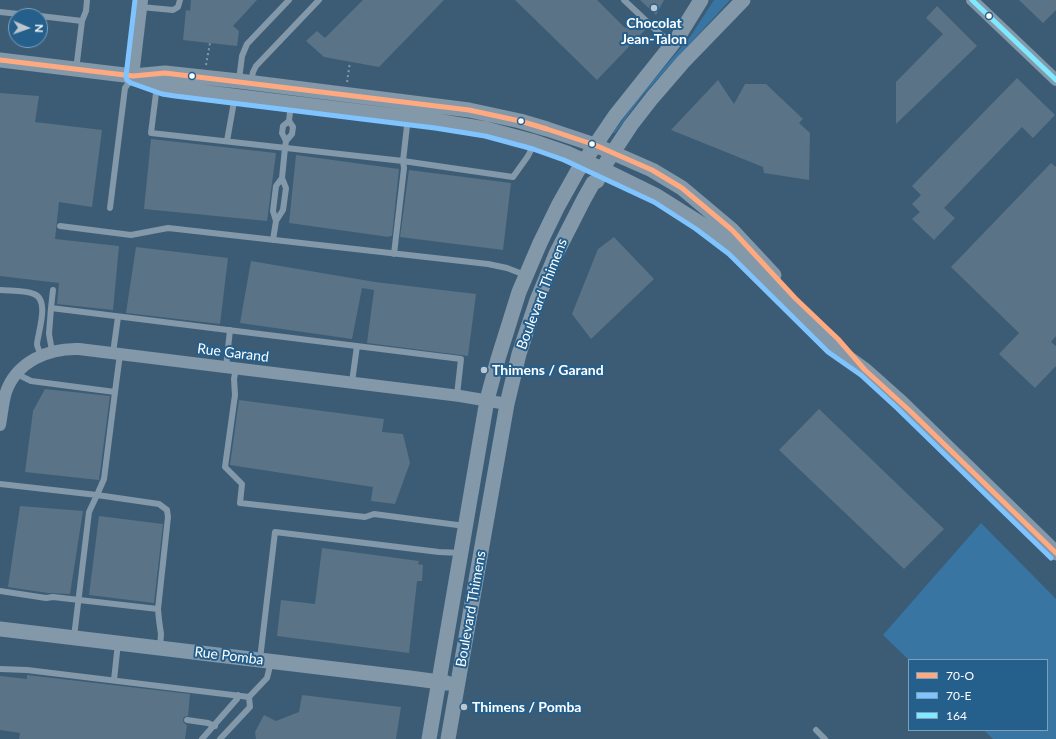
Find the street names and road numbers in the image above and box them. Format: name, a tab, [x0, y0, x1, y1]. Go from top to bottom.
street label: Boulevard Thimens	[513, 236, 571, 352]
street label: Rue Garand	[196, 340, 270, 366]
street label: Boulevard Thimens	[453, 550, 489, 668]
street label: Rue Pomba	[193, 643, 265, 669]

